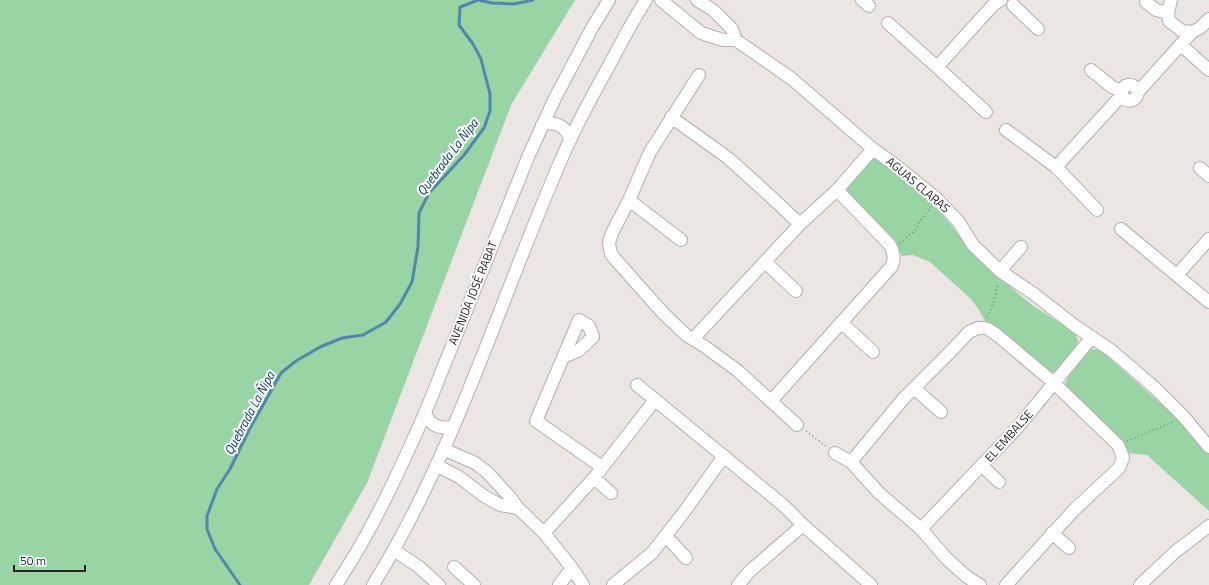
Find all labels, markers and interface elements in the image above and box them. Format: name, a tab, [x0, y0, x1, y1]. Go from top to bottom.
water label: Quebrada La Ñipa	[411, 113, 484, 200]
street label: AGUAS CLARAS	[882, 152, 955, 217]
street label: AVENIDA JOSÉ RABAT	[443, 237, 502, 348]
water label: Quebrada La Ñipa	[219, 366, 280, 458]
street label: EL EMBALSE	[980, 405, 1038, 466]
scale bar	[14, 547, 85, 573]
text: 50 m	[20, 551, 46, 570]

